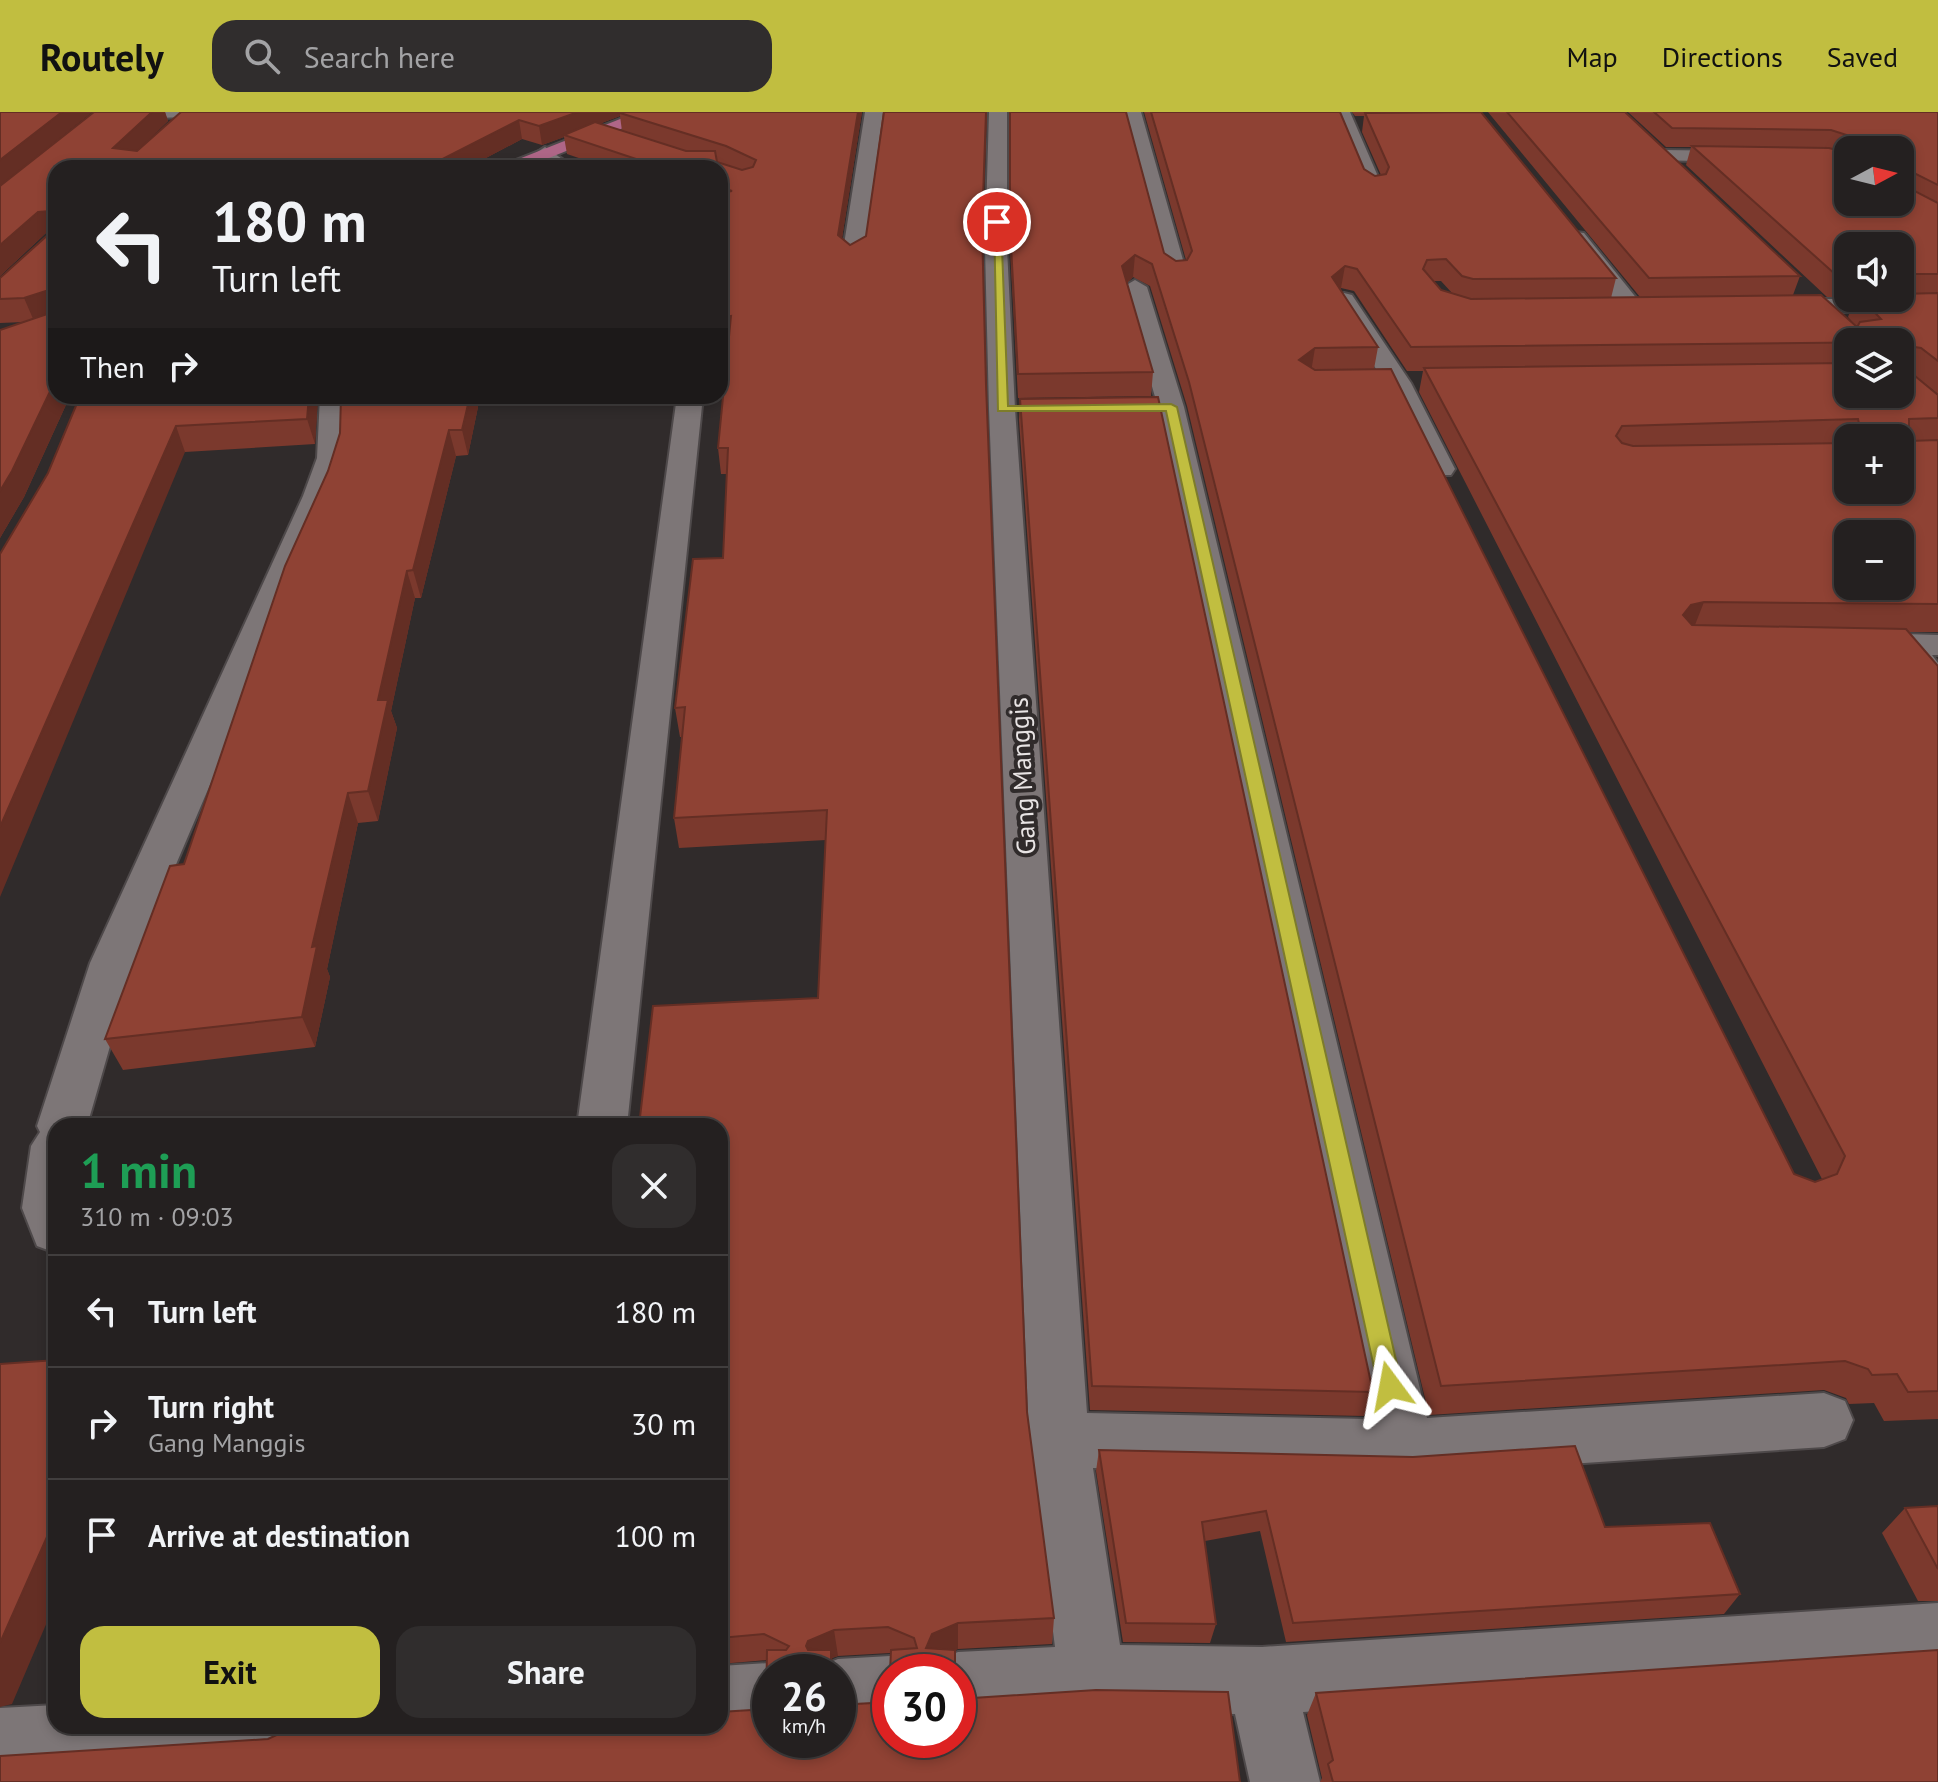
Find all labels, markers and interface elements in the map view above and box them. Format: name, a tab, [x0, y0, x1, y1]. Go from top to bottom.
search box	[212, 20, 772, 92]
text: Routely	[40, 32, 164, 81]
icon: search	[240, 34, 284, 78]
text: Search here	[304, 37, 455, 76]
text: Map	[1567, 38, 1618, 75]
text: Directions	[1662, 38, 1783, 75]
text: Saved	[1827, 38, 1898, 75]
north arrow	[1834, 136, 1914, 216]
map controls	[1834, 136, 1914, 600]
text: 180 m	[212, 185, 367, 257]
pin	[963, 188, 1031, 256]
icon: left	[80, 192, 184, 296]
icon: arrive	[975, 200, 1019, 244]
button: sound	[1834, 232, 1914, 312]
text: Turn left	[212, 255, 341, 302]
button: layers	[1834, 328, 1914, 408]
icon: right	[161, 344, 205, 388]
text: Then	[80, 347, 145, 386]
button: +	[1834, 424, 1914, 504]
button: −	[1834, 520, 1914, 600]
street label: Gang Manggis	[1001, 697, 1043, 855]
text: 1 min	[80, 1139, 197, 1201]
button: close	[612, 1144, 696, 1228]
text: 310 m · 09:03	[80, 1200, 234, 1233]
icon: left	[80, 1289, 124, 1333]
text: Turn left	[148, 1292, 256, 1331]
text: 180 m	[615, 1292, 696, 1331]
position arrow	[1348, 1344, 1432, 1428]
text: Turn right	[148, 1387, 274, 1426]
icon: right	[80, 1401, 124, 1445]
text: 30 m	[631, 1404, 696, 1443]
text: Gang Manggis	[148, 1426, 305, 1459]
icon: arrive	[80, 1513, 124, 1557]
text: Arrive at destination	[148, 1516, 410, 1555]
text: 100 m	[615, 1516, 696, 1555]
button: Exit	[80, 1626, 380, 1718]
button: Share	[396, 1626, 696, 1718]
speed limit sign: 30	[872, 1654, 976, 1758]
text: 26	[781, 1670, 827, 1722]
text: km/h	[782, 1713, 826, 1739]

